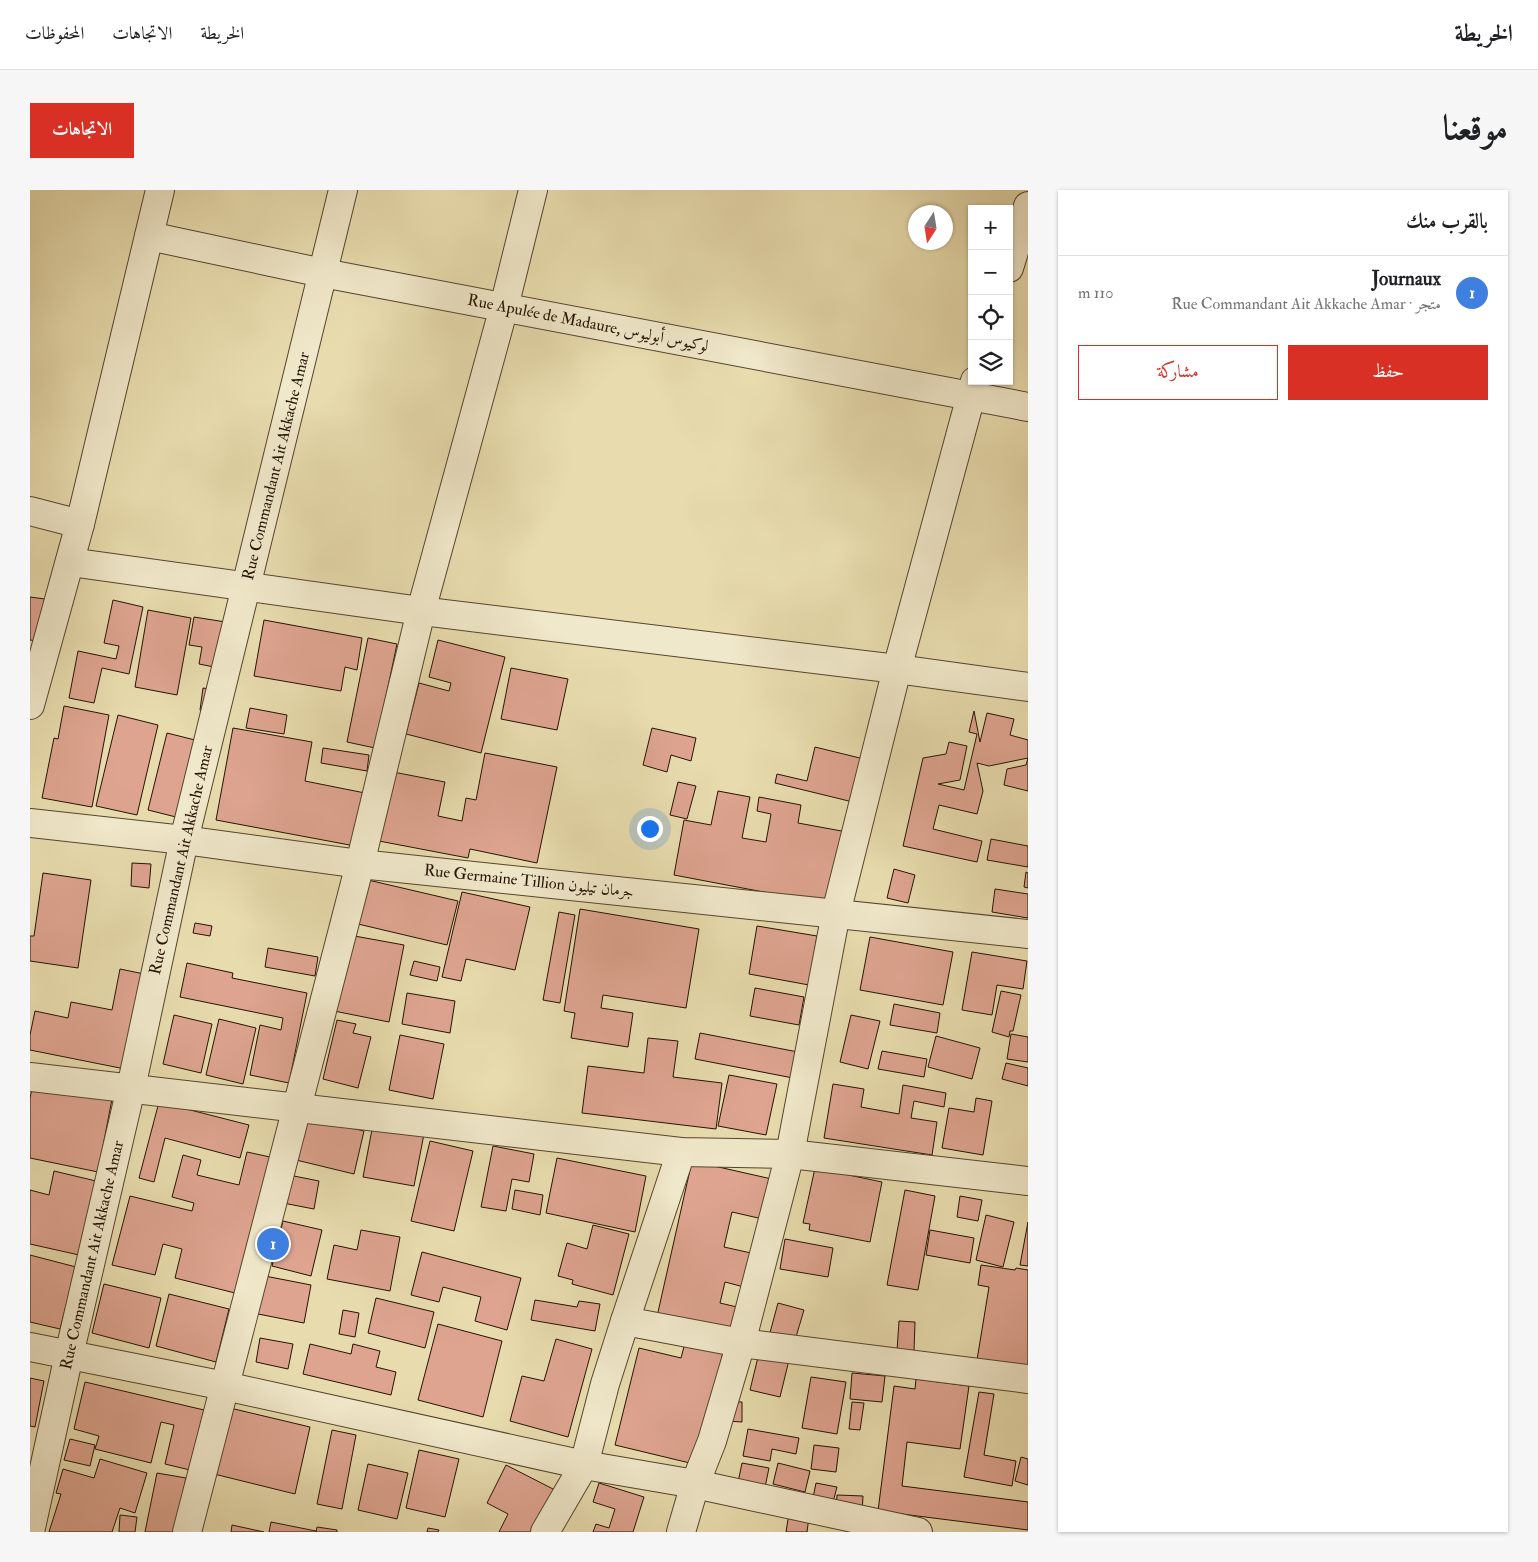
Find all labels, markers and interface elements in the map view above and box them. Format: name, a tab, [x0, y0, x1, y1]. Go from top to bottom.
text: الخريطة	[1455, 18, 1513, 49]
text: المحفوظات	[25, 22, 84, 45]
text: الاتجاهات	[112, 22, 172, 45]
text: الخريطة	[200, 22, 244, 45]
button: الاتجاهات	[30, 103, 134, 158]
text: موقعنا	[1443, 106, 1508, 150]
north arrow	[908, 205, 953, 250]
map controls	[968, 205, 1013, 385]
button: +	[968, 205, 1013, 250]
text: بالقرب منك	[1406, 208, 1488, 235]
button: −	[968, 250, 1013, 295]
text: Journaux	[1372, 267, 1441, 291]
text: 110 m	[1078, 283, 1113, 303]
text: 1	[1469, 283, 1475, 303]
street label: Rue Apulée de Madaure, لوكيوس أبوليوس	[466, 288, 710, 357]
text: متجر · Rue Commandant Ait Akkache Amar	[1171, 294, 1441, 314]
button: locate	[968, 295, 1013, 340]
button: layers	[968, 340, 1013, 385]
button: مشاركة	[1078, 345, 1278, 400]
button: حفظ	[1288, 345, 1488, 400]
street label: Rue Commandant Ait Akkache Amar	[238, 350, 314, 582]
street label: Rue Commandant Ait Akkache Amar	[145, 743, 217, 977]
your location	[637, 816, 663, 842]
street label: Rue Germaine Tillion جرمان تيليون	[423, 860, 635, 902]
street label: Rue Commandant Ait Akkache Amar	[56, 1138, 128, 1372]
pin: 1	[257, 1225, 289, 1263]

